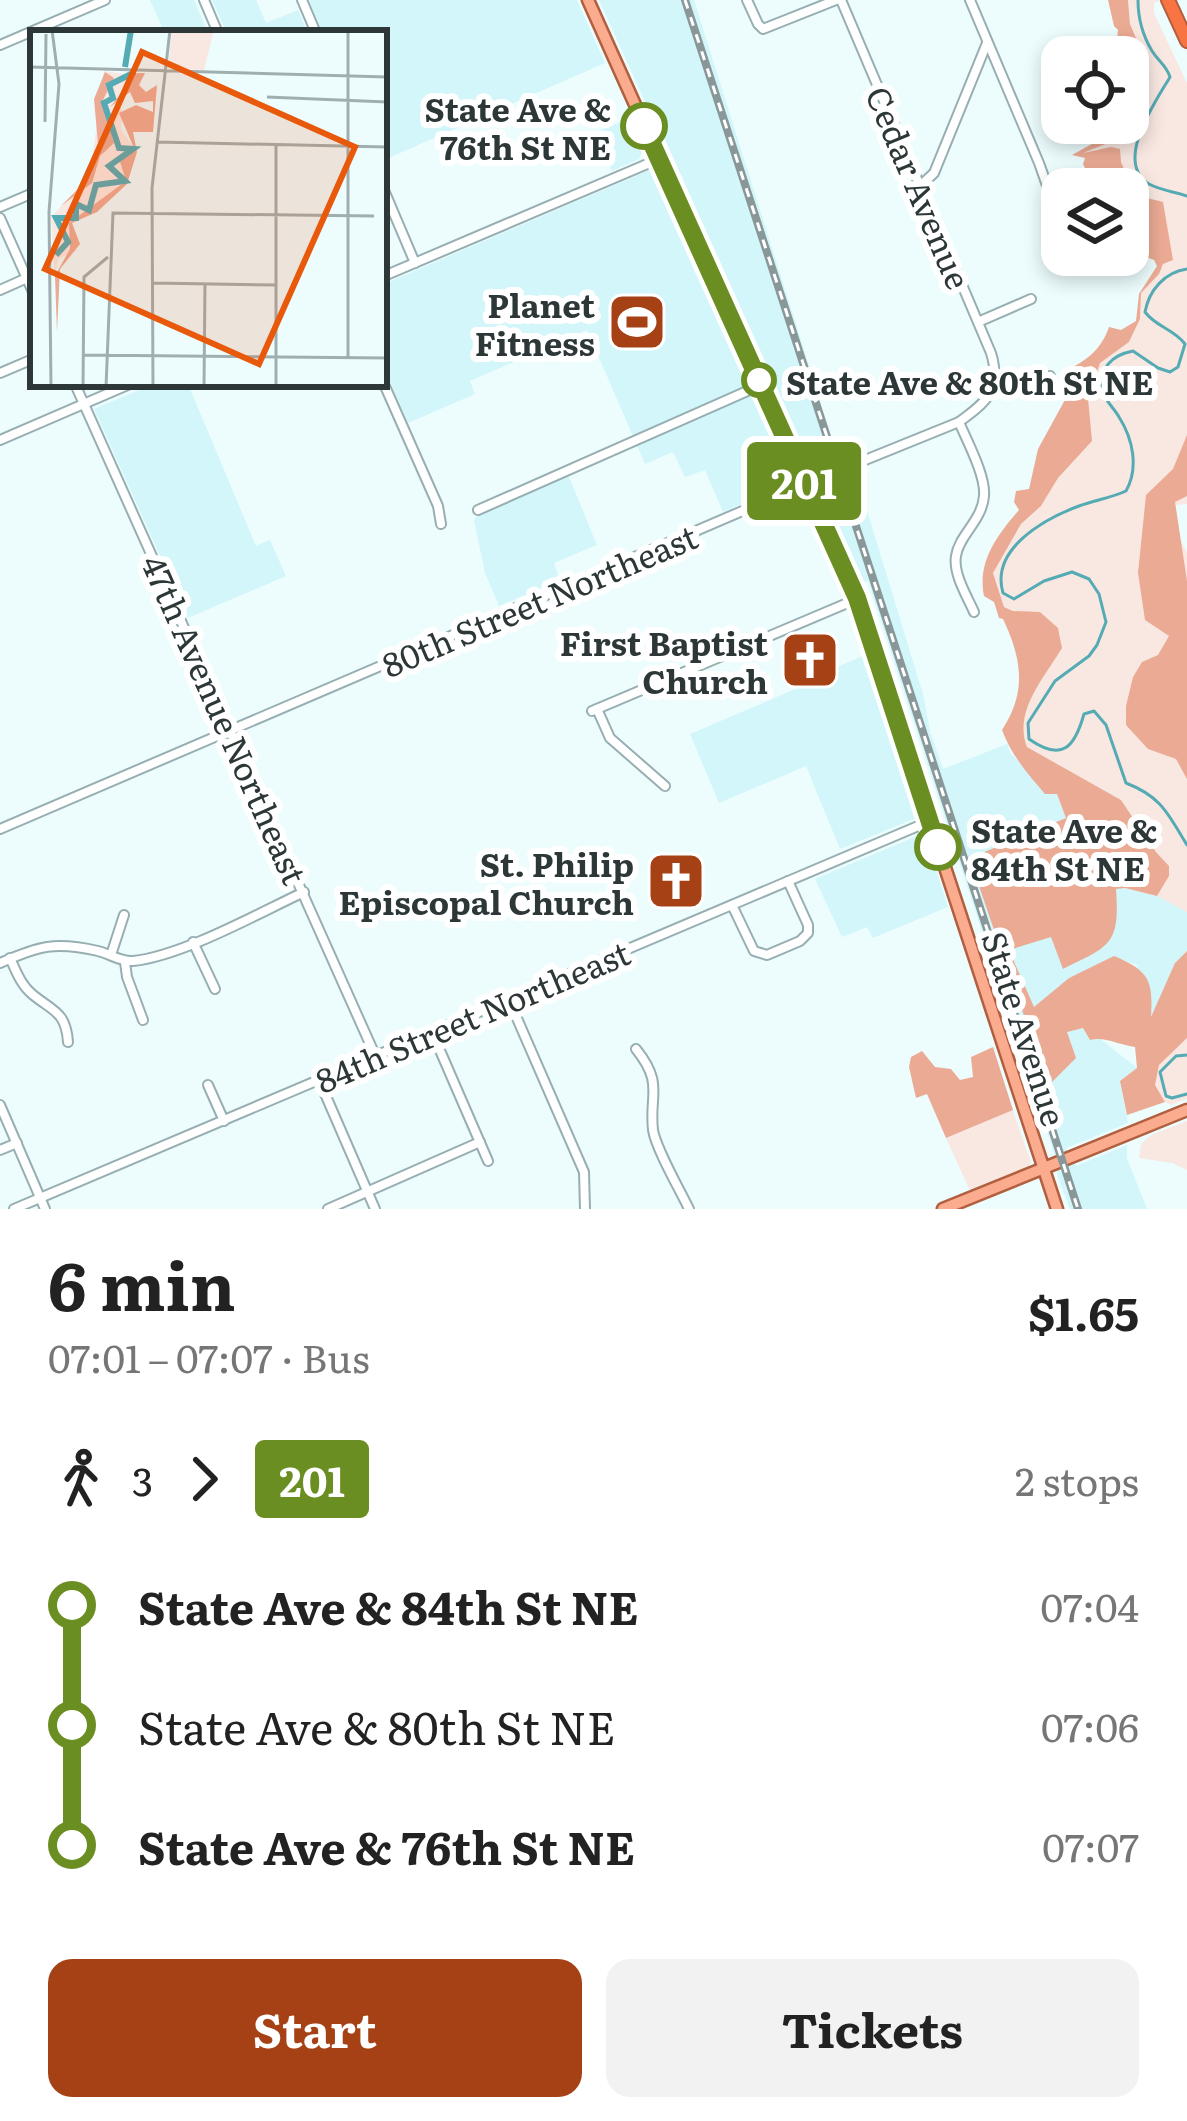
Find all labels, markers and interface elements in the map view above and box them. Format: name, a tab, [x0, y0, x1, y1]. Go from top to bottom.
inset map	[30, 30, 387, 387]
map controls	[1041, 36, 1149, 276]
button: locate	[1041, 36, 1149, 144]
street label: Cedar Avenue	[855, 78, 985, 296]
place label: State Ave & 76th St NE	[425, 83, 611, 170]
marker: State Ave & 76th St NE	[622, 104, 666, 148]
button: layers	[1041, 168, 1149, 276]
place label: Planet Fitness	[475, 279, 596, 366]
sports icon: Planet Fitness	[606, 291, 668, 353]
place label: State Ave & 80th St NE	[786, 356, 1153, 405]
marker: State Ave & 80th St NE	[743, 364, 775, 396]
line badge: 201	[735, 442, 873, 520]
text: 201	[771, 450, 837, 512]
street label: 80th Street Northeast	[374, 510, 705, 688]
street label: 47th Avenue Northeast	[131, 546, 321, 892]
place label: First Baptist Church	[560, 617, 768, 704]
church icon: First Baptist Church	[779, 629, 841, 691]
place label: State Ave & 84th St NE	[971, 804, 1157, 891]
marker: State Ave & 84th St NE	[916, 825, 960, 869]
place label: St. Philip Episcopal Church	[339, 838, 634, 925]
church icon: St. Philip Episcopal Church	[645, 850, 707, 912]
street label: State Avenue	[971, 924, 1081, 1132]
street label: 84th Street Northeast	[307, 926, 637, 1103]
text: 6 min	[48, 1233, 236, 1331]
text: $1.65	[1028, 1278, 1139, 1345]
text: 07:01 – 07:07 · Bus	[48, 1327, 370, 1385]
icon: walk	[48, 1446, 114, 1512]
icon: forward	[171, 1446, 237, 1512]
text: 201	[279, 1448, 345, 1510]
text: 3	[132, 1450, 153, 1508]
text: 2 stops	[1015, 1450, 1139, 1508]
text: State Ave & 84th St NE	[138, 1572, 638, 1639]
text: 07:04	[1040, 1576, 1139, 1634]
text: State Ave & 80th St NE	[138, 1692, 615, 1759]
text: 07:06	[1041, 1696, 1139, 1754]
text: State Ave & 76th St NE	[138, 1812, 635, 1879]
text: 07:07	[1042, 1816, 1139, 1874]
button: Start	[48, 1959, 582, 2097]
button: Tickets	[606, 1959, 1139, 2097]

